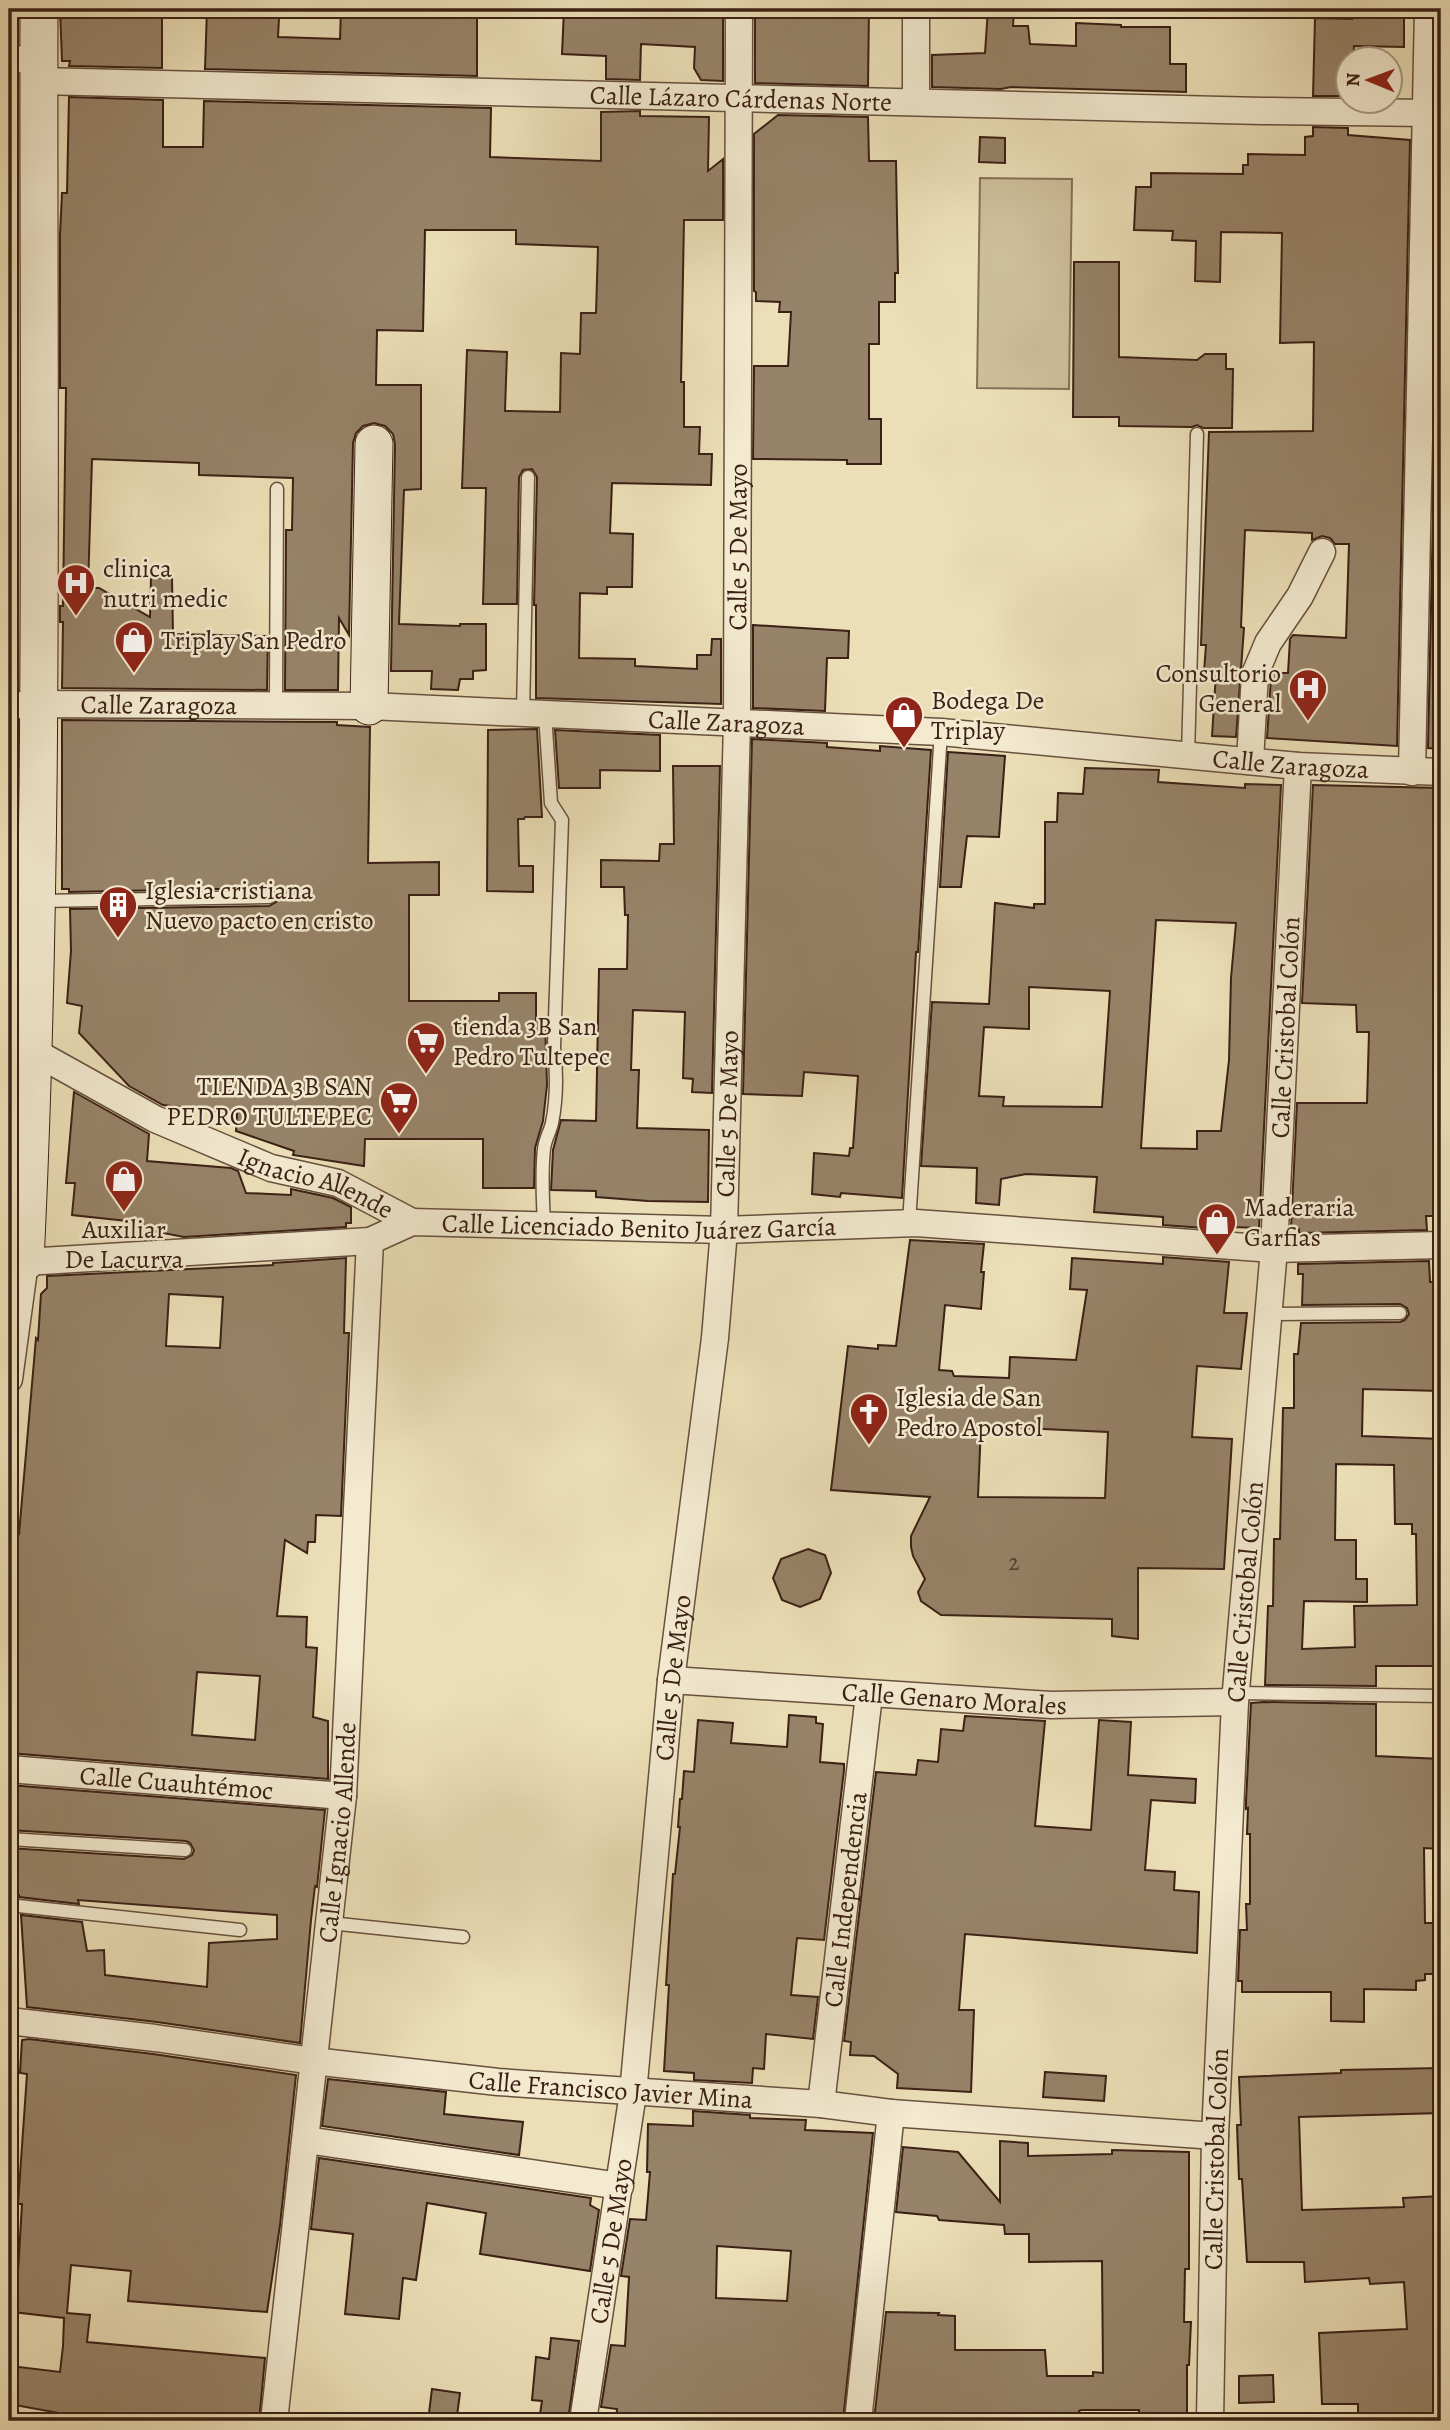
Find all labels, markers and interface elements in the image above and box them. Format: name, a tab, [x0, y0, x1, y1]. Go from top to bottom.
north arrow	[1334, 46, 1404, 116]
text: N	[1340, 72, 1366, 87]
street label: Calle Lázaro Cárdenas Norte	[589, 77, 892, 119]
street label: Calle 5 De Mayo	[720, 463, 755, 630]
place label: clinica nutri medic	[103, 551, 228, 616]
hospital icon: clinica nutri medic	[55, 562, 97, 617]
shop icon: Triplay San Pedro	[113, 619, 155, 674]
place label: Triplay San Pedro	[161, 623, 346, 658]
place label: Consultorio General	[1155, 656, 1281, 721]
hospital icon: Consultorio General	[1287, 667, 1329, 722]
place label: Bodega De Triplay	[931, 683, 1044, 748]
street label: Calle Zaragoza	[80, 687, 237, 723]
shop icon: Bodega De Triplay	[883, 694, 925, 749]
street label: Calle Zaragoza	[647, 701, 806, 743]
street label: Calle Zaragoza	[1211, 740, 1370, 786]
place label: Iglesia cristiana Nuevo pacto en cristo	[145, 873, 374, 938]
building icon: Iglesia cristiana Nuevo pacto en cristo	[97, 884, 139, 939]
street label: Calle Cristobal Colón	[1262, 916, 1308, 1139]
place label: tienda 3B San Pedro Tultepec	[453, 1009, 610, 1074]
supermarket icon: tienda 3B San Pedro Tultepec	[405, 1020, 447, 1075]
street label: Calle 5 De Mayo	[707, 1030, 747, 1198]
place label: TIENDA 3B SAN PEDRO TULTEPEC	[166, 1069, 372, 1134]
supermarket icon: TIENDA 3B SAN PEDRO TULTEPEC	[378, 1080, 420, 1135]
street label: Ignacio Allende	[232, 1138, 400, 1227]
shop icon: Auxiliar De Lacurva	[103, 1158, 145, 1213]
place label: Maderaria Garfias	[1244, 1190, 1355, 1255]
shop icon: Maderaria Garfias	[1196, 1201, 1238, 1256]
street label: Calle Licenciado Benito Juárez García	[441, 1205, 837, 1248]
place label: Auxiliar De Lacurva	[64, 1212, 184, 1277]
place label: Iglesia de San Pedro Apostol	[896, 1380, 1042, 1445]
church icon: Iglesia de San Pedro Apostol	[848, 1391, 890, 1446]
street label: Calle Cristobal Colón	[1218, 1480, 1271, 1704]
house number: 2	[1009, 1547, 1020, 1578]
street label: Calle 5 De Mayo	[646, 1593, 699, 1762]
street label: Calle Genaro Morales	[841, 1674, 1067, 1723]
street label: Calle Ignacio Allende	[309, 1721, 364, 1945]
street label: Calle Cuauhtémoc	[78, 1757, 275, 1808]
street label: Calle Independencia	[815, 1790, 875, 2009]
street label: Calle Cristobal Colón	[1195, 2047, 1237, 2270]
street label: Calle Francisco Javier Mina	[467, 2061, 754, 2117]
street label: Calle 5 De Mayo	[581, 2156, 640, 2326]

